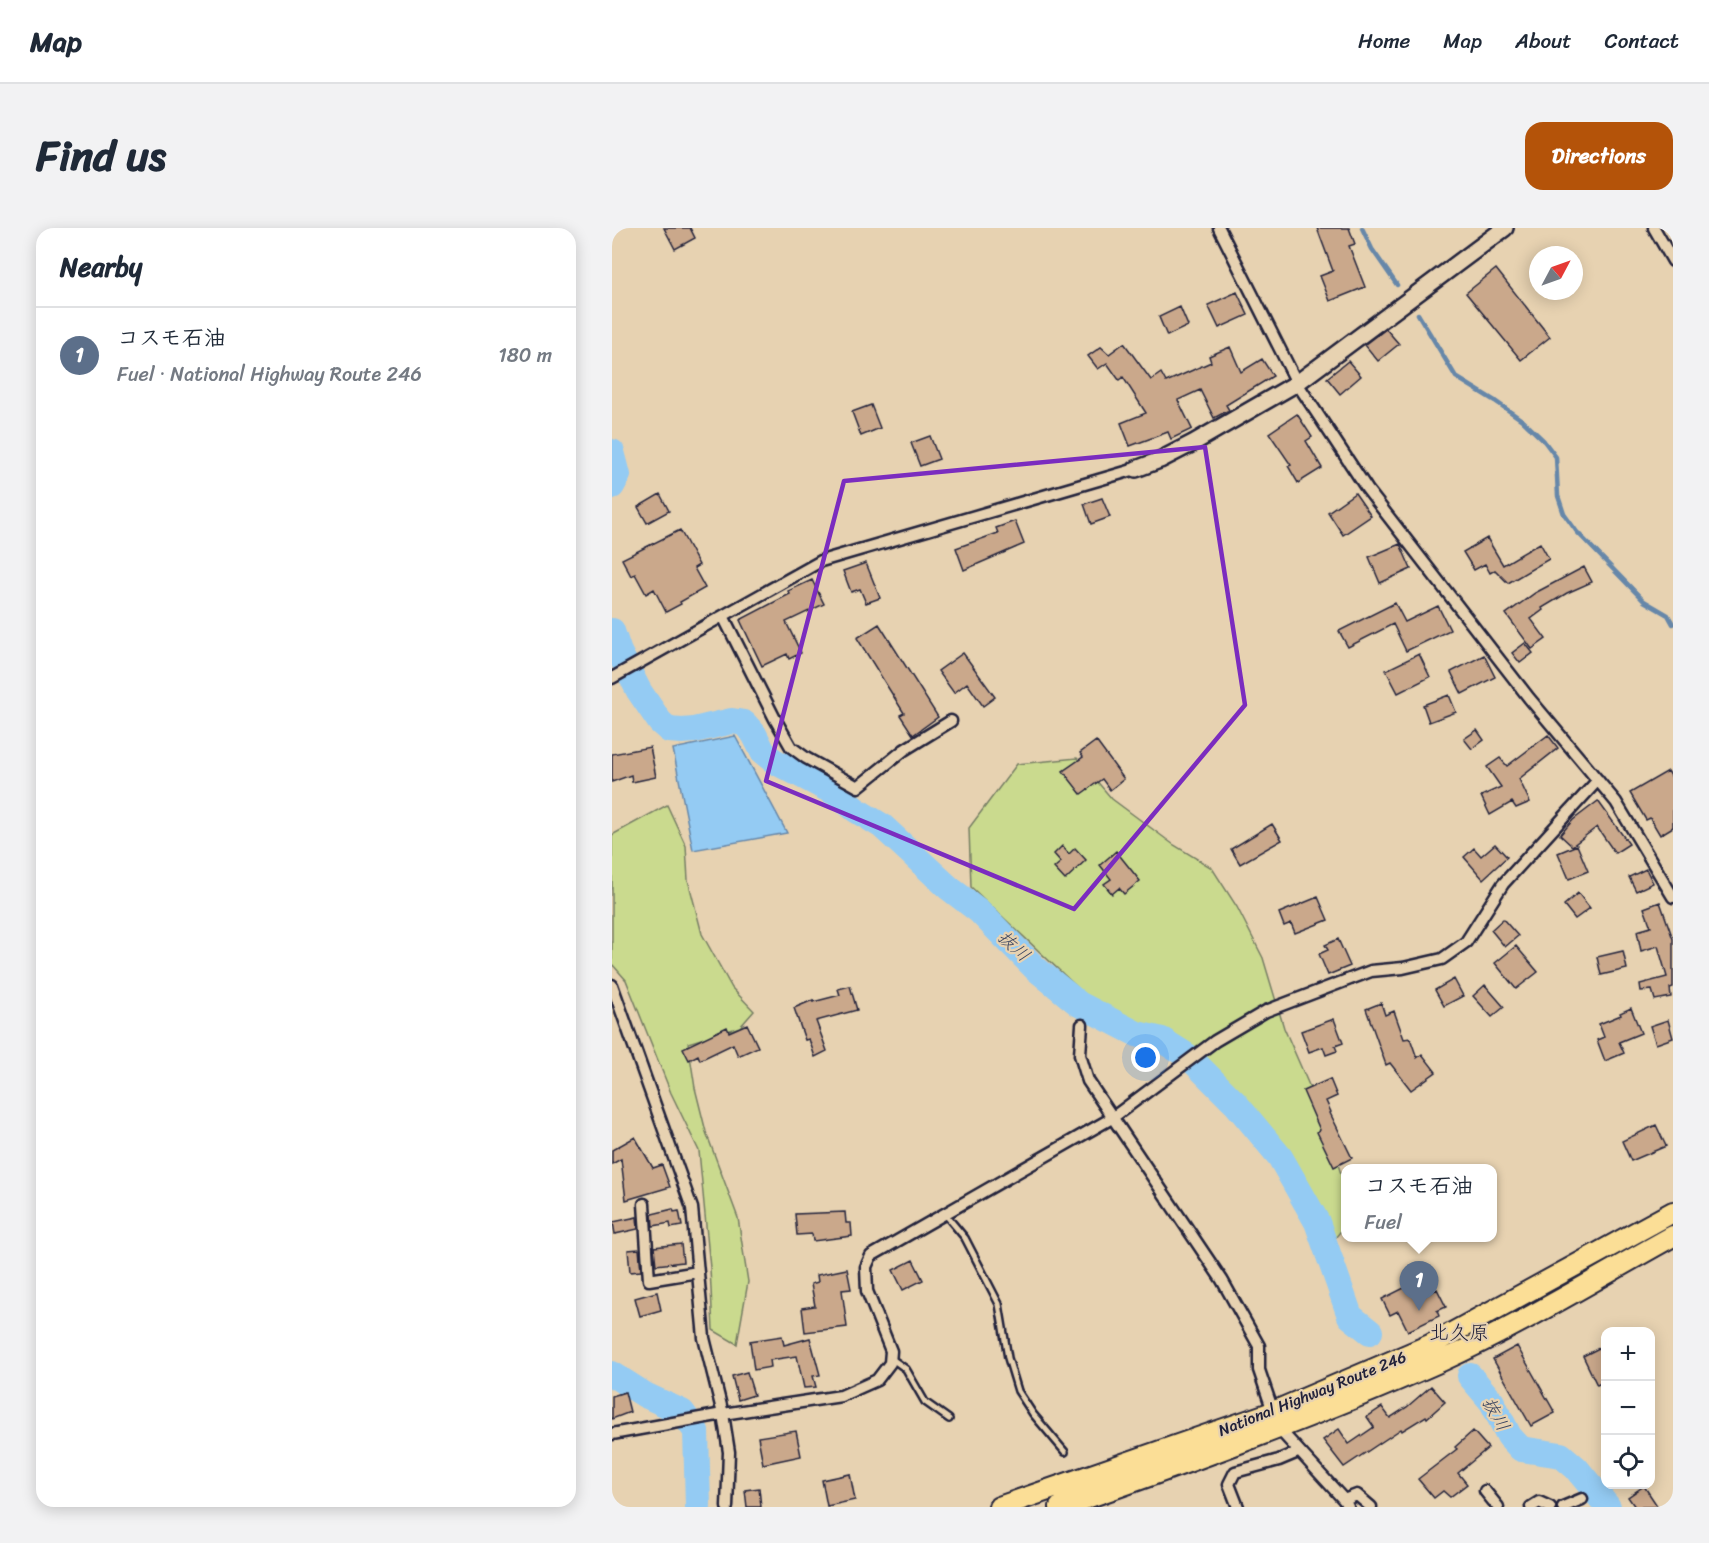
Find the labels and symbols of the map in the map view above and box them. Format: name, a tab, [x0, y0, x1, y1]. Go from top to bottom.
north arrow	[1529, 246, 1583, 300]
water label: 抜川	[990, 922, 1038, 970]
your location	[1131, 1043, 1160, 1072]
pin: 1	[1400, 1262, 1438, 1311]
district label: 北久原	[1429, 1315, 1489, 1350]
street label: National Highway Route 246	[1213, 1342, 1411, 1445]
water label: 抜川	[1473, 1390, 1519, 1438]

